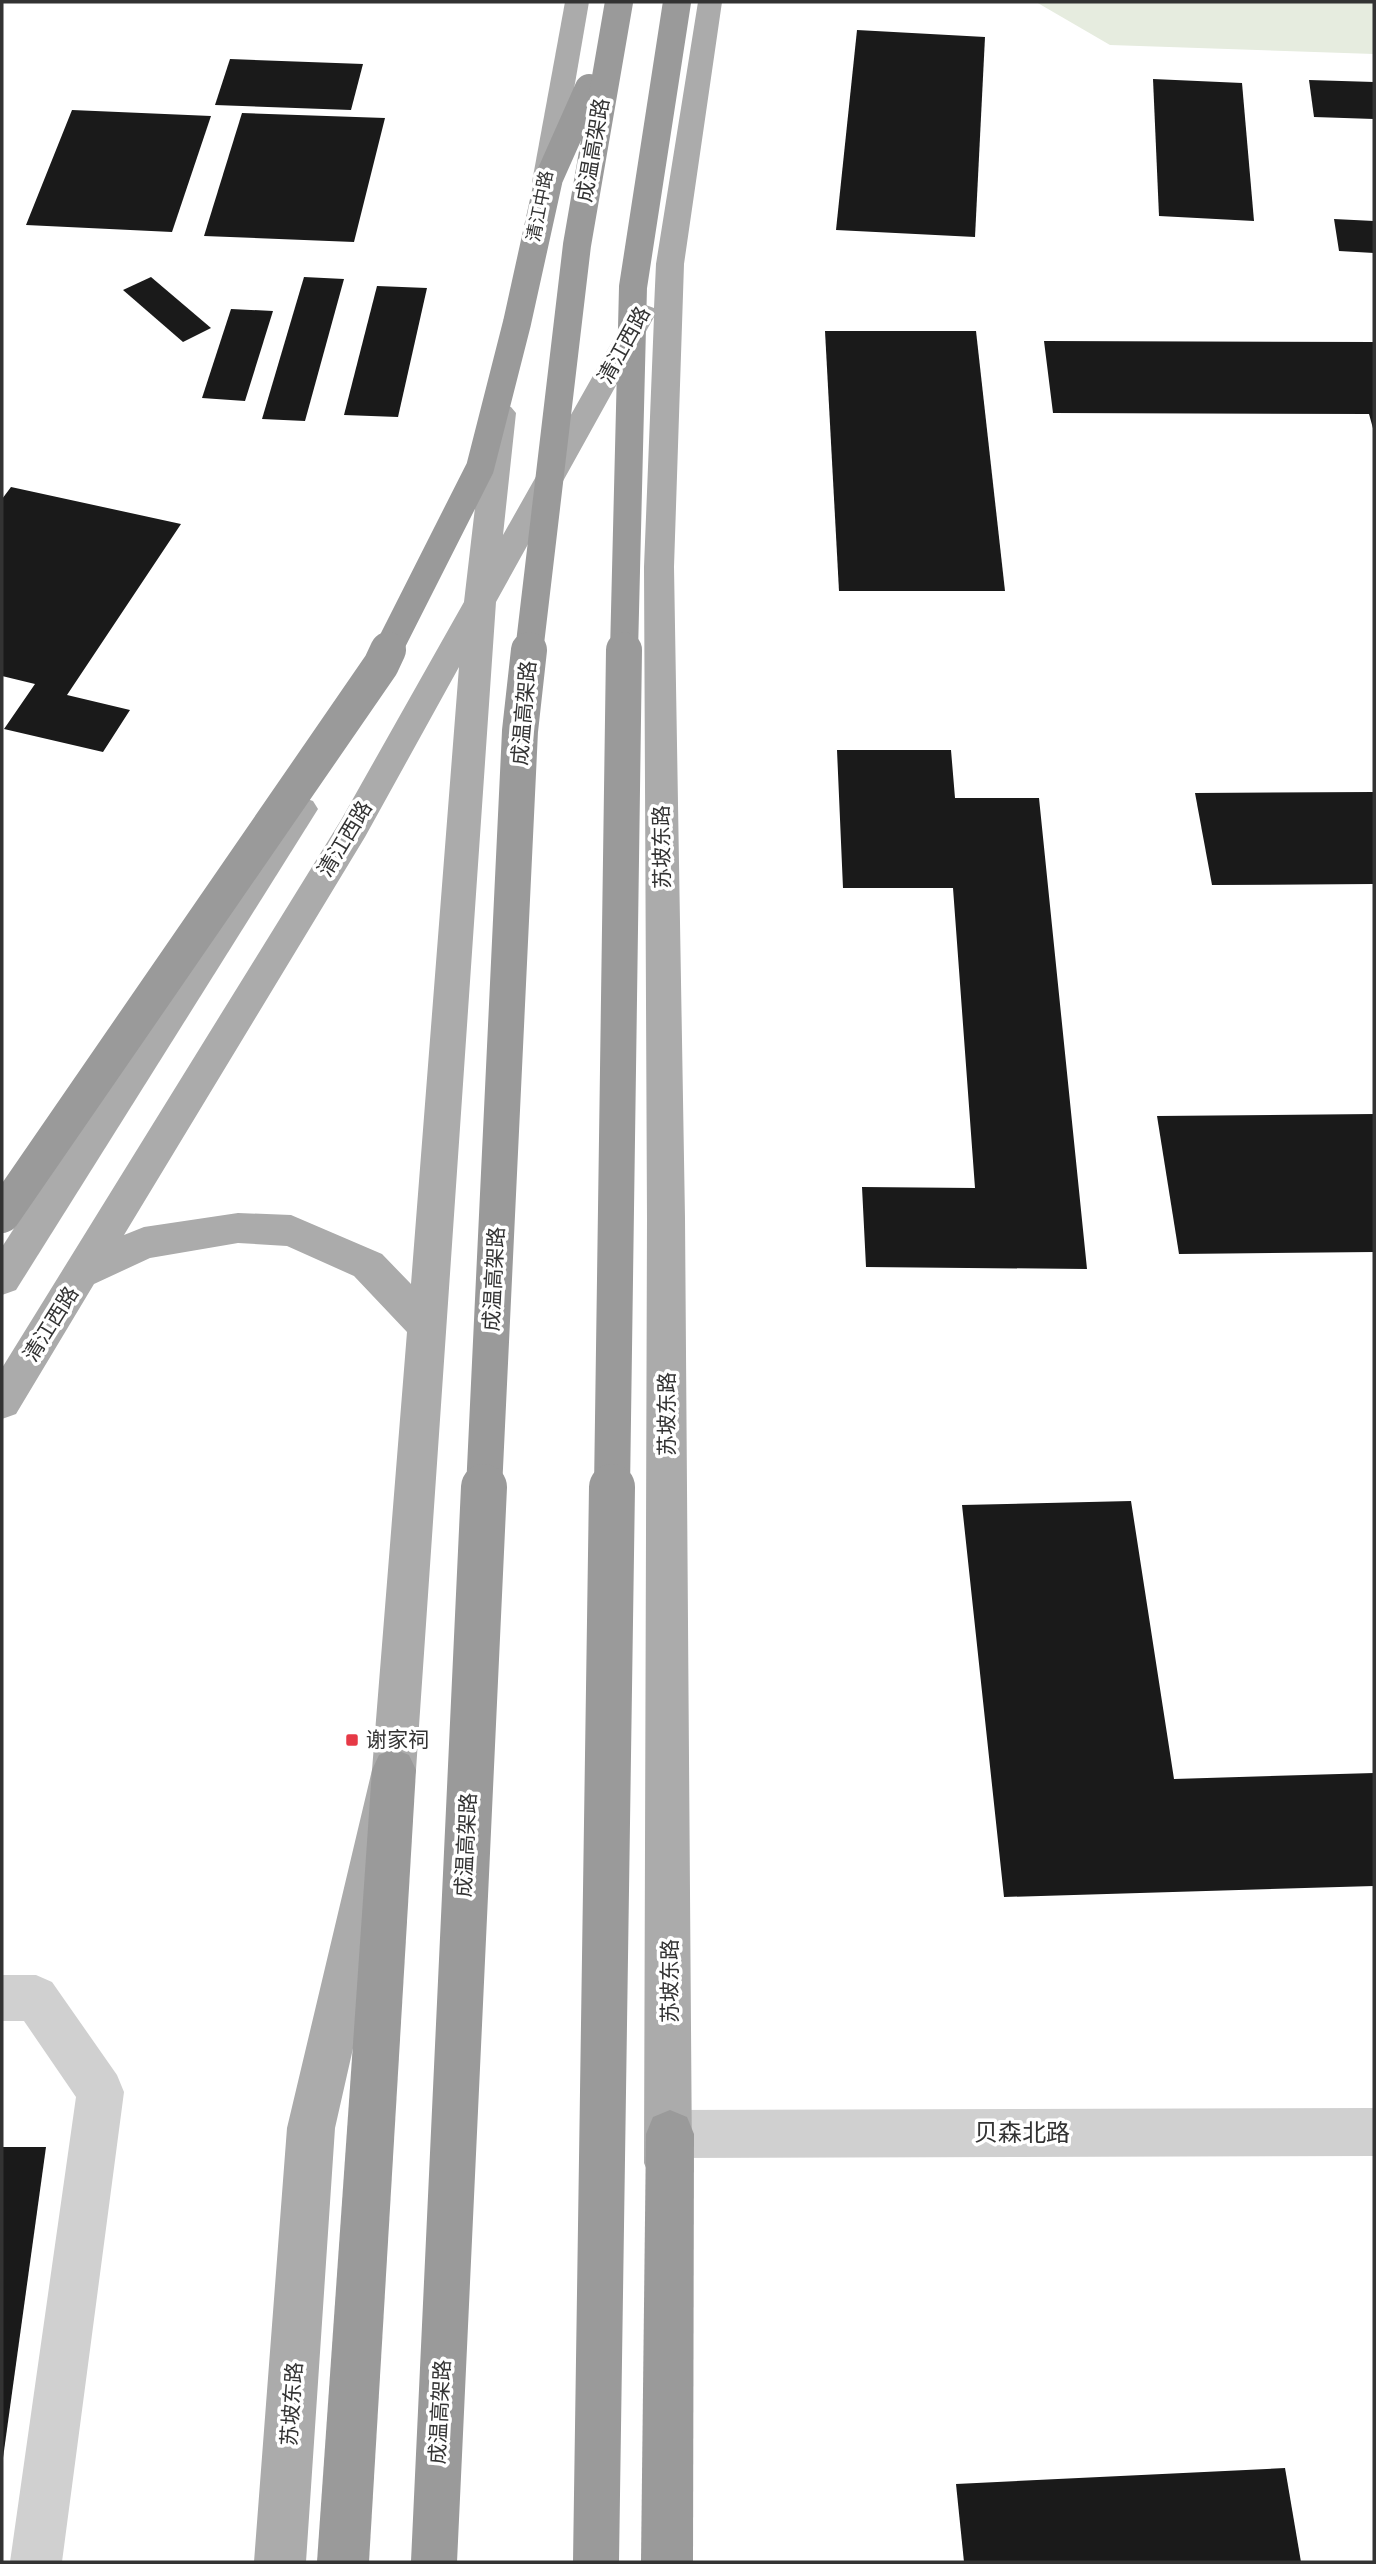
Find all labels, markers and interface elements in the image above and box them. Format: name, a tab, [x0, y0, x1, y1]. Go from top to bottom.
street label: 成温高架路	[570, 96, 615, 204]
street label: 清江中路	[521, 168, 558, 243]
street label: 清江西路	[591, 301, 656, 388]
street label: 成温高架路	[505, 659, 542, 766]
street label: 清江西路	[311, 796, 378, 882]
street label: 苏坡东路	[647, 805, 676, 889]
street label: 成温高架路	[477, 1226, 510, 1332]
street label: 清江西路	[17, 1281, 84, 1367]
street label: 苏坡东路	[653, 1372, 680, 1456]
place label: 谢家祠	[366, 1726, 429, 1753]
marker: 谢家祠	[344, 1732, 360, 1748]
street label: 成温高架路	[449, 1792, 482, 1898]
street label: 苏坡东路	[656, 1939, 683, 2023]
street label: 贝森北路	[974, 2117, 1070, 2148]
street label: 成温高架路	[423, 2359, 456, 2465]
street label: 苏坡东路	[275, 2361, 308, 2447]

